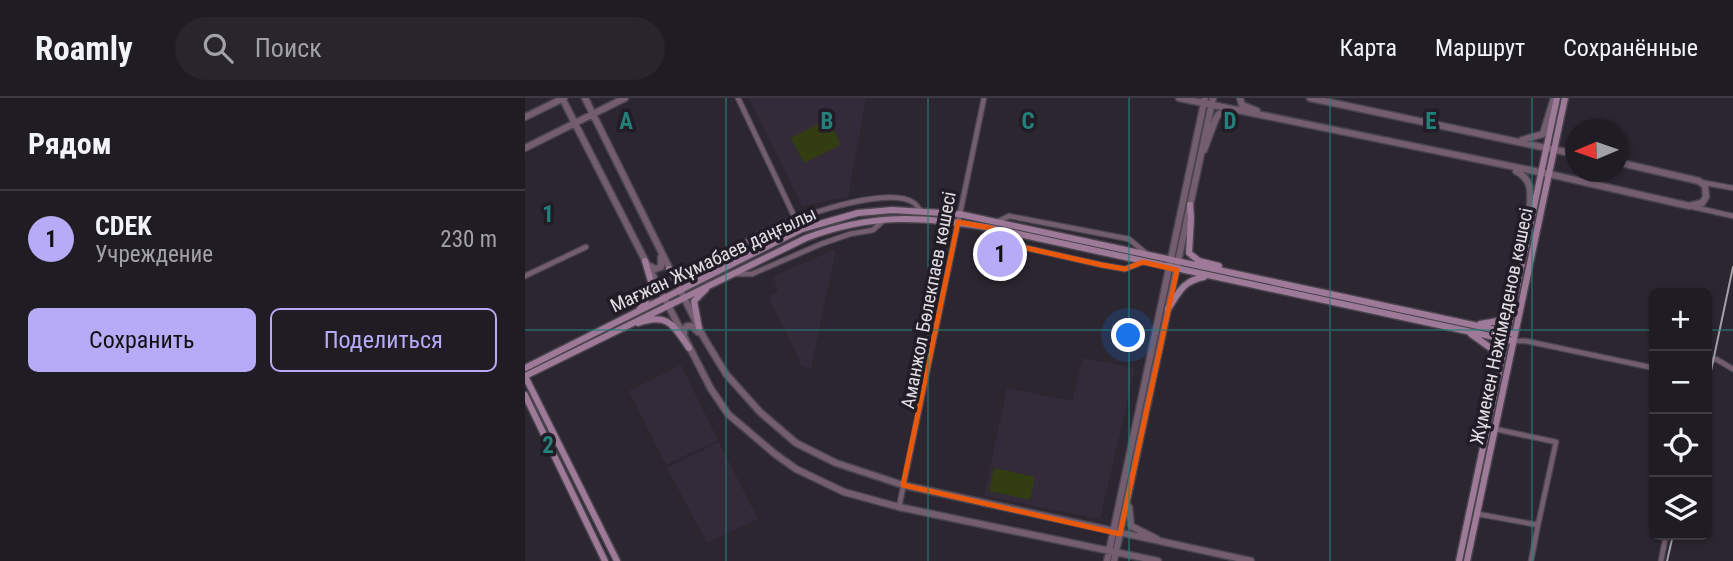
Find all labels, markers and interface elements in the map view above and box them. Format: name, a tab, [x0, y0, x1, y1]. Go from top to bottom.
search box	[175, 17, 665, 80]
text: Roamly	[35, 29, 133, 68]
icon: search	[199, 29, 237, 67]
text: Поиск	[255, 33, 322, 63]
text: Карта	[1340, 34, 1397, 62]
text: Маршрут	[1435, 34, 1525, 62]
text: Сохранённые	[1563, 34, 1698, 62]
text: A	[619, 108, 633, 135]
text: B	[821, 108, 833, 135]
text: C	[1021, 108, 1035, 135]
text: D	[1224, 108, 1237, 135]
text: E	[1425, 108, 1437, 135]
north arrow	[1565, 119, 1628, 182]
text: Рядом	[28, 126, 112, 161]
street label: Аманжол Бөлекпаев көшесі	[896, 189, 961, 411]
text: 1	[542, 201, 554, 228]
street label: Мағжан Жұмабаев даңғылы	[607, 202, 820, 317]
street label: Жұмекен Нәжімеденов көшесі	[1465, 206, 1538, 447]
text: CDEK	[95, 211, 152, 241]
text: 1	[45, 226, 57, 253]
text: 230 m	[440, 226, 497, 253]
pin: 1	[977, 228, 1023, 280]
text: Учреждение	[95, 241, 213, 268]
map controls	[1649, 288, 1712, 540]
button: +	[1649, 288, 1712, 351]
button: Сохранить	[28, 308, 256, 372]
button: Поделиться	[270, 308, 497, 372]
your location	[1111, 318, 1145, 352]
button: −	[1649, 351, 1712, 414]
button: locate	[1649, 414, 1712, 477]
text: 2	[542, 432, 554, 459]
button: layers	[1649, 477, 1712, 540]

